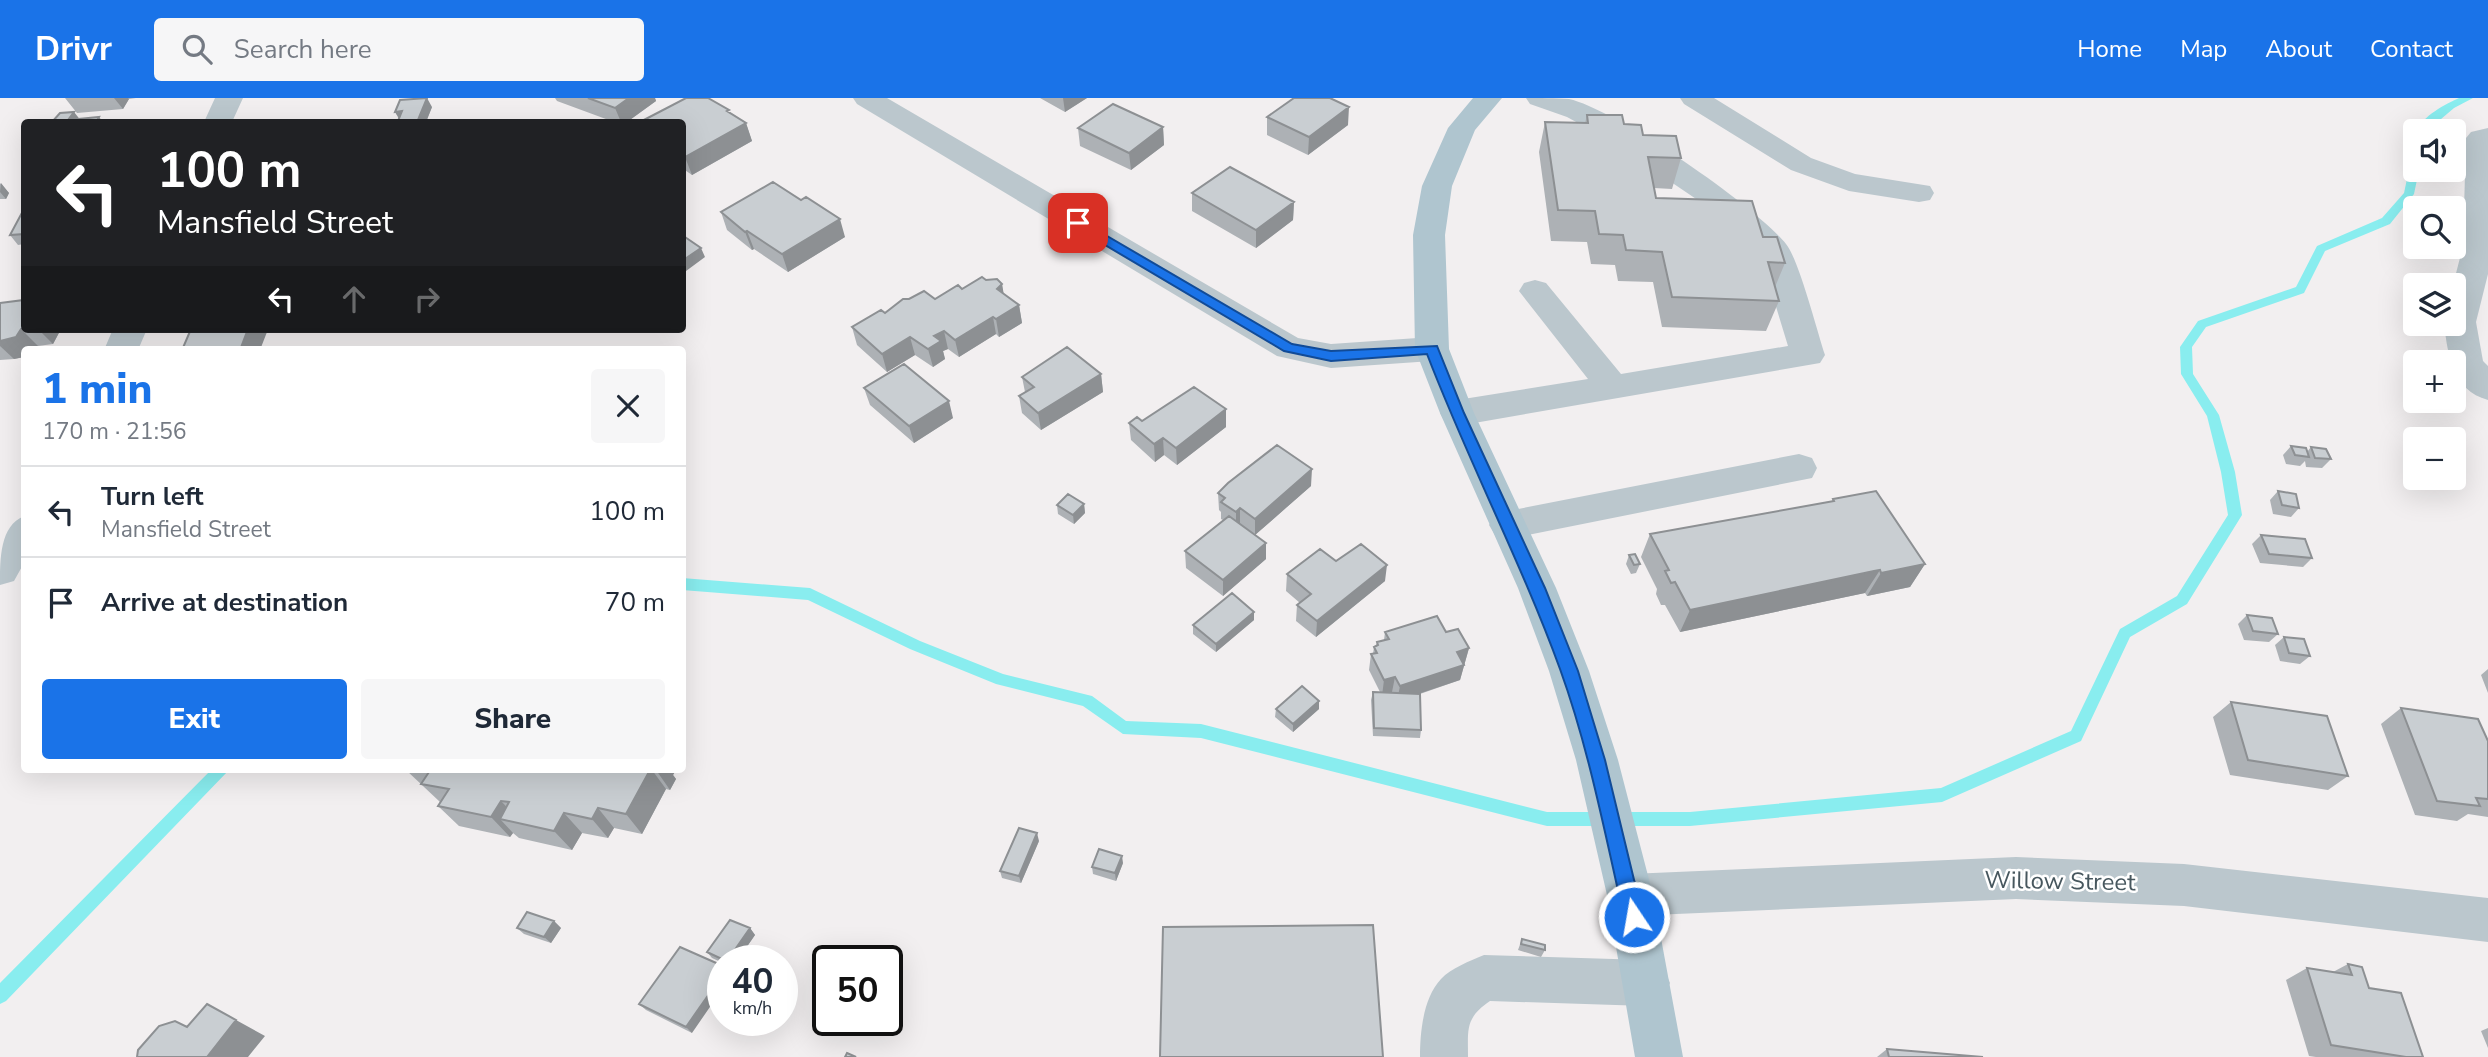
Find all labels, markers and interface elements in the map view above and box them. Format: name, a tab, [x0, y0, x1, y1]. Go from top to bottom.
search box	[154, 18, 644, 81]
text: Drivr	[35, 27, 112, 72]
icon: search	[178, 30, 216, 68]
text: Search here	[234, 32, 372, 67]
text: Home	[2077, 33, 2142, 65]
text: Map	[2180, 33, 2227, 65]
text: About	[2265, 33, 2332, 65]
text: Contact	[2370, 33, 2453, 65]
map controls	[2403, 119, 2466, 490]
button: sound	[2403, 119, 2466, 182]
text: 100 m	[157, 137, 301, 204]
icon: left	[42, 147, 133, 238]
pin	[1048, 193, 1108, 253]
button: search	[2403, 196, 2466, 259]
text: Mansfield Street	[157, 201, 393, 244]
icon: arrive	[1059, 204, 1097, 242]
button: layers	[2403, 273, 2466, 336]
icon: left	[262, 280, 300, 318]
icon: ahead	[335, 280, 373, 318]
icon: right	[408, 280, 446, 318]
button: +	[2403, 350, 2466, 413]
text: 1 min	[42, 361, 152, 418]
button: close	[591, 369, 665, 443]
text: 170 m · 21:56	[42, 416, 187, 447]
button: −	[2403, 427, 2466, 490]
text: Turn left	[101, 479, 204, 514]
icon: left	[42, 493, 80, 531]
text: 100 m	[589, 494, 665, 529]
text: Mansfield Street	[101, 514, 271, 545]
icon: arrive	[42, 584, 80, 622]
text: Arrive at destination	[101, 585, 348, 620]
text: 70 m	[605, 585, 665, 620]
button: Exit	[42, 679, 347, 759]
button: Share	[361, 679, 665, 759]
street label: Willow Street	[1984, 864, 2136, 898]
position arrow	[1597, 880, 1671, 954]
speed limit sign: 50	[812, 945, 903, 1036]
text: 40	[731, 958, 774, 1005]
text: km/h	[733, 996, 772, 1020]

